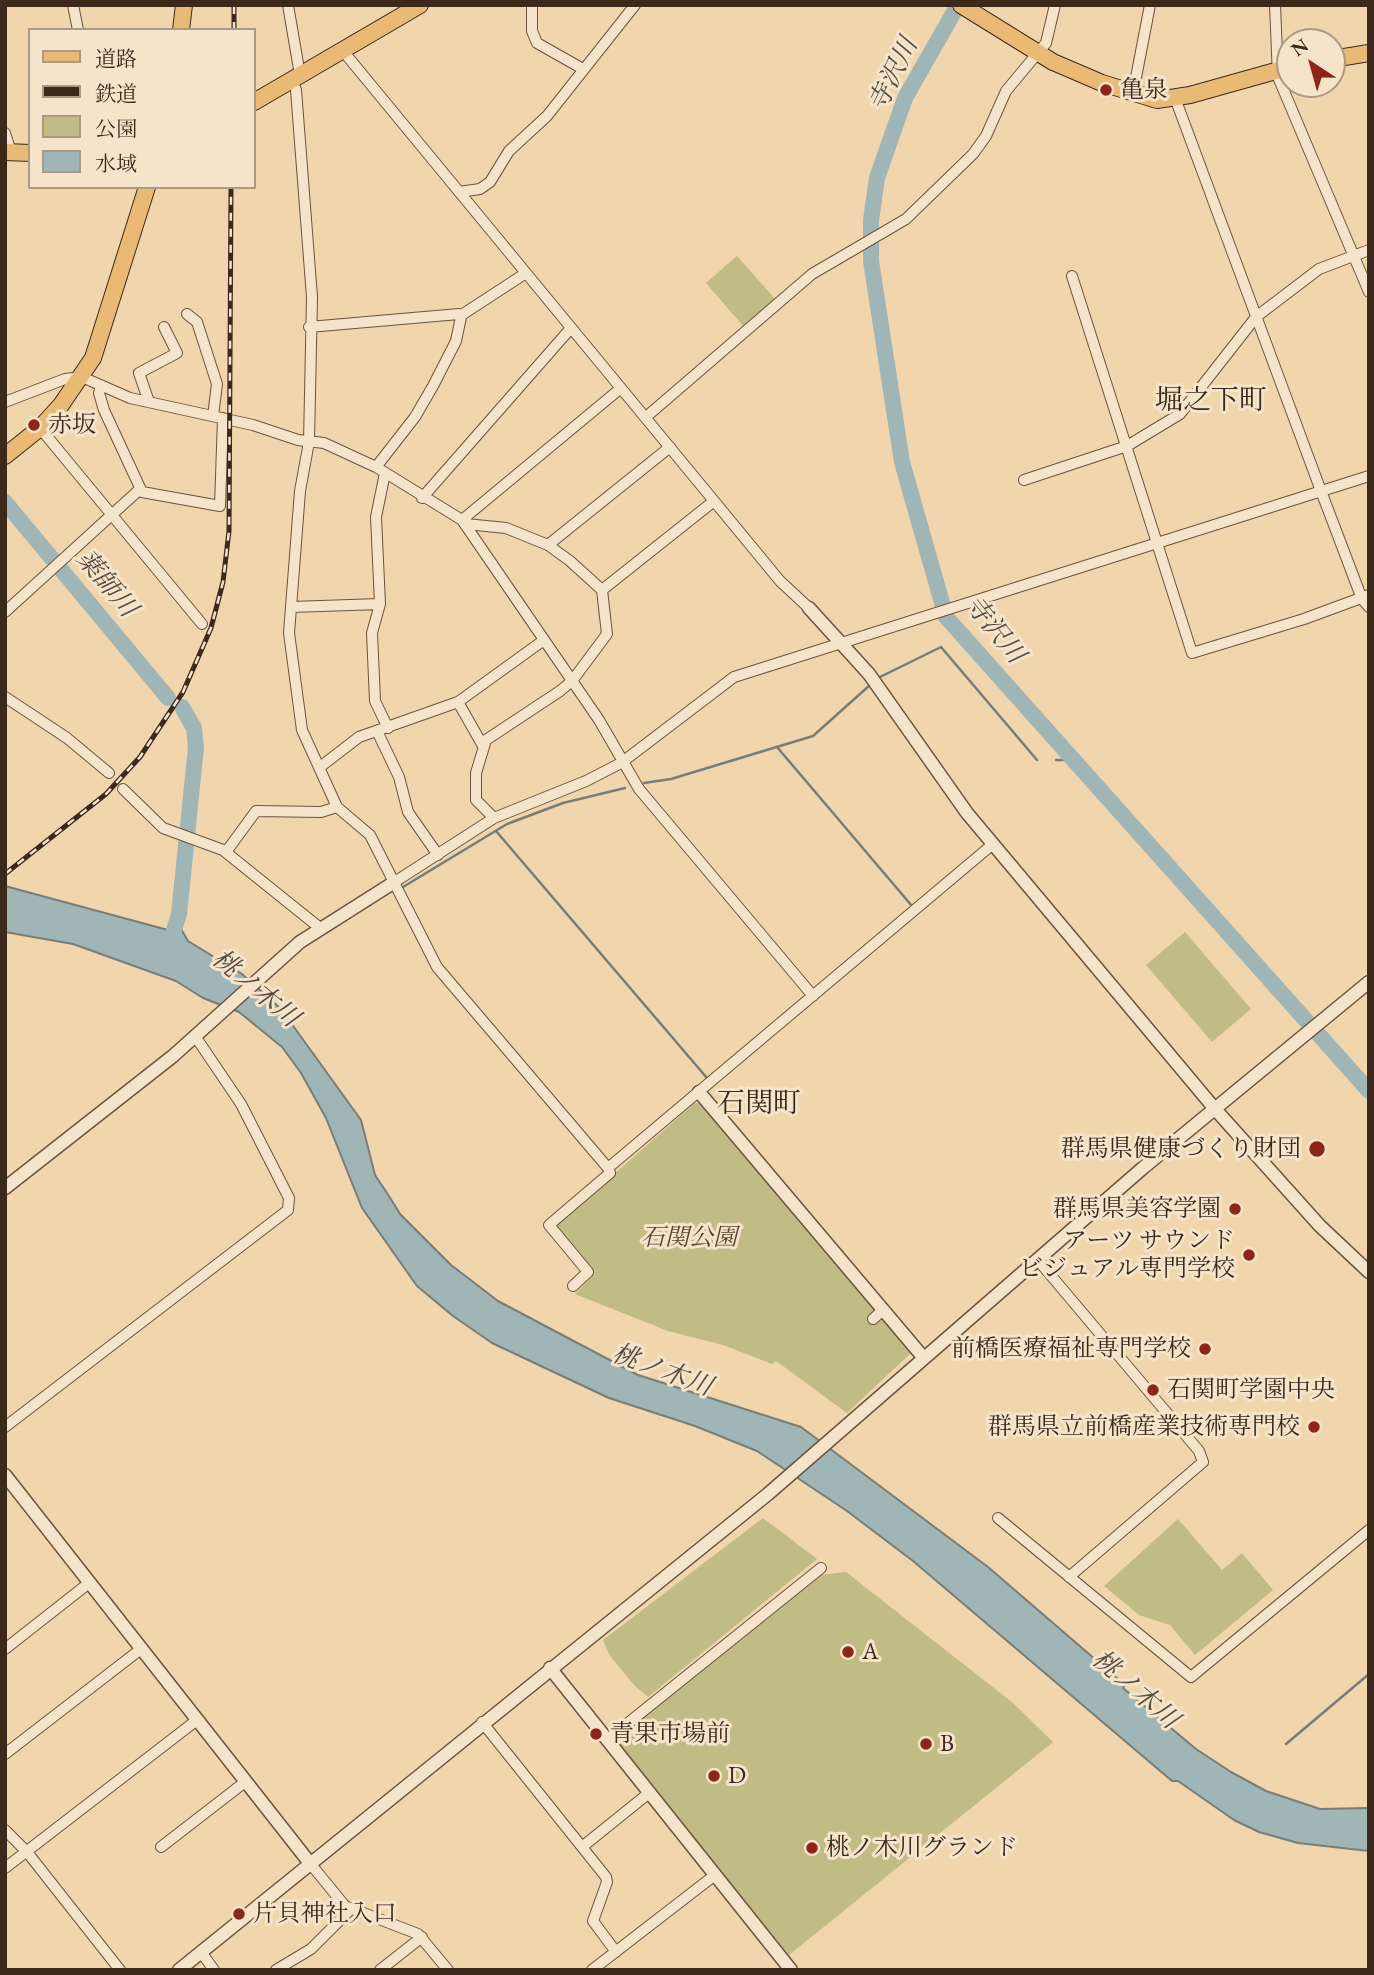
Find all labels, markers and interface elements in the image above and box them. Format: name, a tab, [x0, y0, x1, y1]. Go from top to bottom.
legend	[28, 28, 256, 189]
north arrow	[1276, 28, 1346, 98]
water label: 寺沢川	[863, 33, 925, 117]
text: N	[1286, 33, 1313, 62]
text: 道路	[95, 45, 137, 72]
place label: 亀泉	[1120, 76, 1168, 104]
text: 鉄道	[95, 80, 137, 107]
marker: 亀泉	[1098, 82, 1114, 98]
text: 公園	[95, 115, 137, 142]
text: 水域	[95, 150, 137, 177]
district label: 堀之下町	[1155, 384, 1267, 418]
place label: 赤坂	[48, 411, 96, 439]
marker: 赤坂	[26, 417, 42, 433]
water label: 薬師川	[69, 544, 143, 624]
water label: 寺沢川	[957, 590, 1031, 670]
water label: 桃ノ木川	[205, 944, 305, 1034]
district label: 石関町	[717, 1087, 801, 1121]
place label: 群馬県健康づくり財団	[1061, 1135, 1301, 1163]
marker: 群馬県健康づくり財団	[1307, 1139, 1327, 1159]
place label: 群馬県美容学園	[1053, 1195, 1221, 1223]
marker: 群馬県美容学園	[1227, 1201, 1243, 1217]
park label: 石関公園	[641, 1224, 737, 1252]
place label: アーツ サウンド ビジュアル専門学校	[1019, 1227, 1235, 1283]
marker: アーツ サウンド ビジュアル専門学校	[1241, 1247, 1257, 1263]
place label: 前橋医療福祉専門学校	[951, 1335, 1191, 1363]
water label: 桃ノ木川	[608, 1339, 716, 1403]
marker: 前橋医療福祉専門学校	[1197, 1341, 1213, 1357]
place label: 石関町学園中央	[1167, 1376, 1335, 1404]
marker: 石関町学園中央	[1145, 1382, 1161, 1398]
place label: 群馬県立前橋産業技術専門校	[988, 1413, 1300, 1441]
marker: 群馬県立前橋産業技術専門校	[1306, 1419, 1322, 1435]
place label: A	[862, 1638, 879, 1666]
marker: A	[840, 1644, 856, 1660]
water label: 桃ノ木川	[1086, 1644, 1184, 1736]
place label: 青果市場前	[610, 1720, 730, 1748]
marker: 青果市場前	[588, 1726, 604, 1742]
place label: B	[940, 1730, 954, 1758]
marker: B	[918, 1736, 934, 1752]
place label: D	[728, 1762, 746, 1790]
marker: D	[706, 1768, 722, 1784]
place label: 桃ノ木川グランド	[826, 1834, 1018, 1862]
marker: 桃ノ木川グランド	[804, 1840, 820, 1856]
place label: 片貝神社入口	[253, 1900, 397, 1928]
marker: 片貝神社入口	[231, 1906, 247, 1922]

